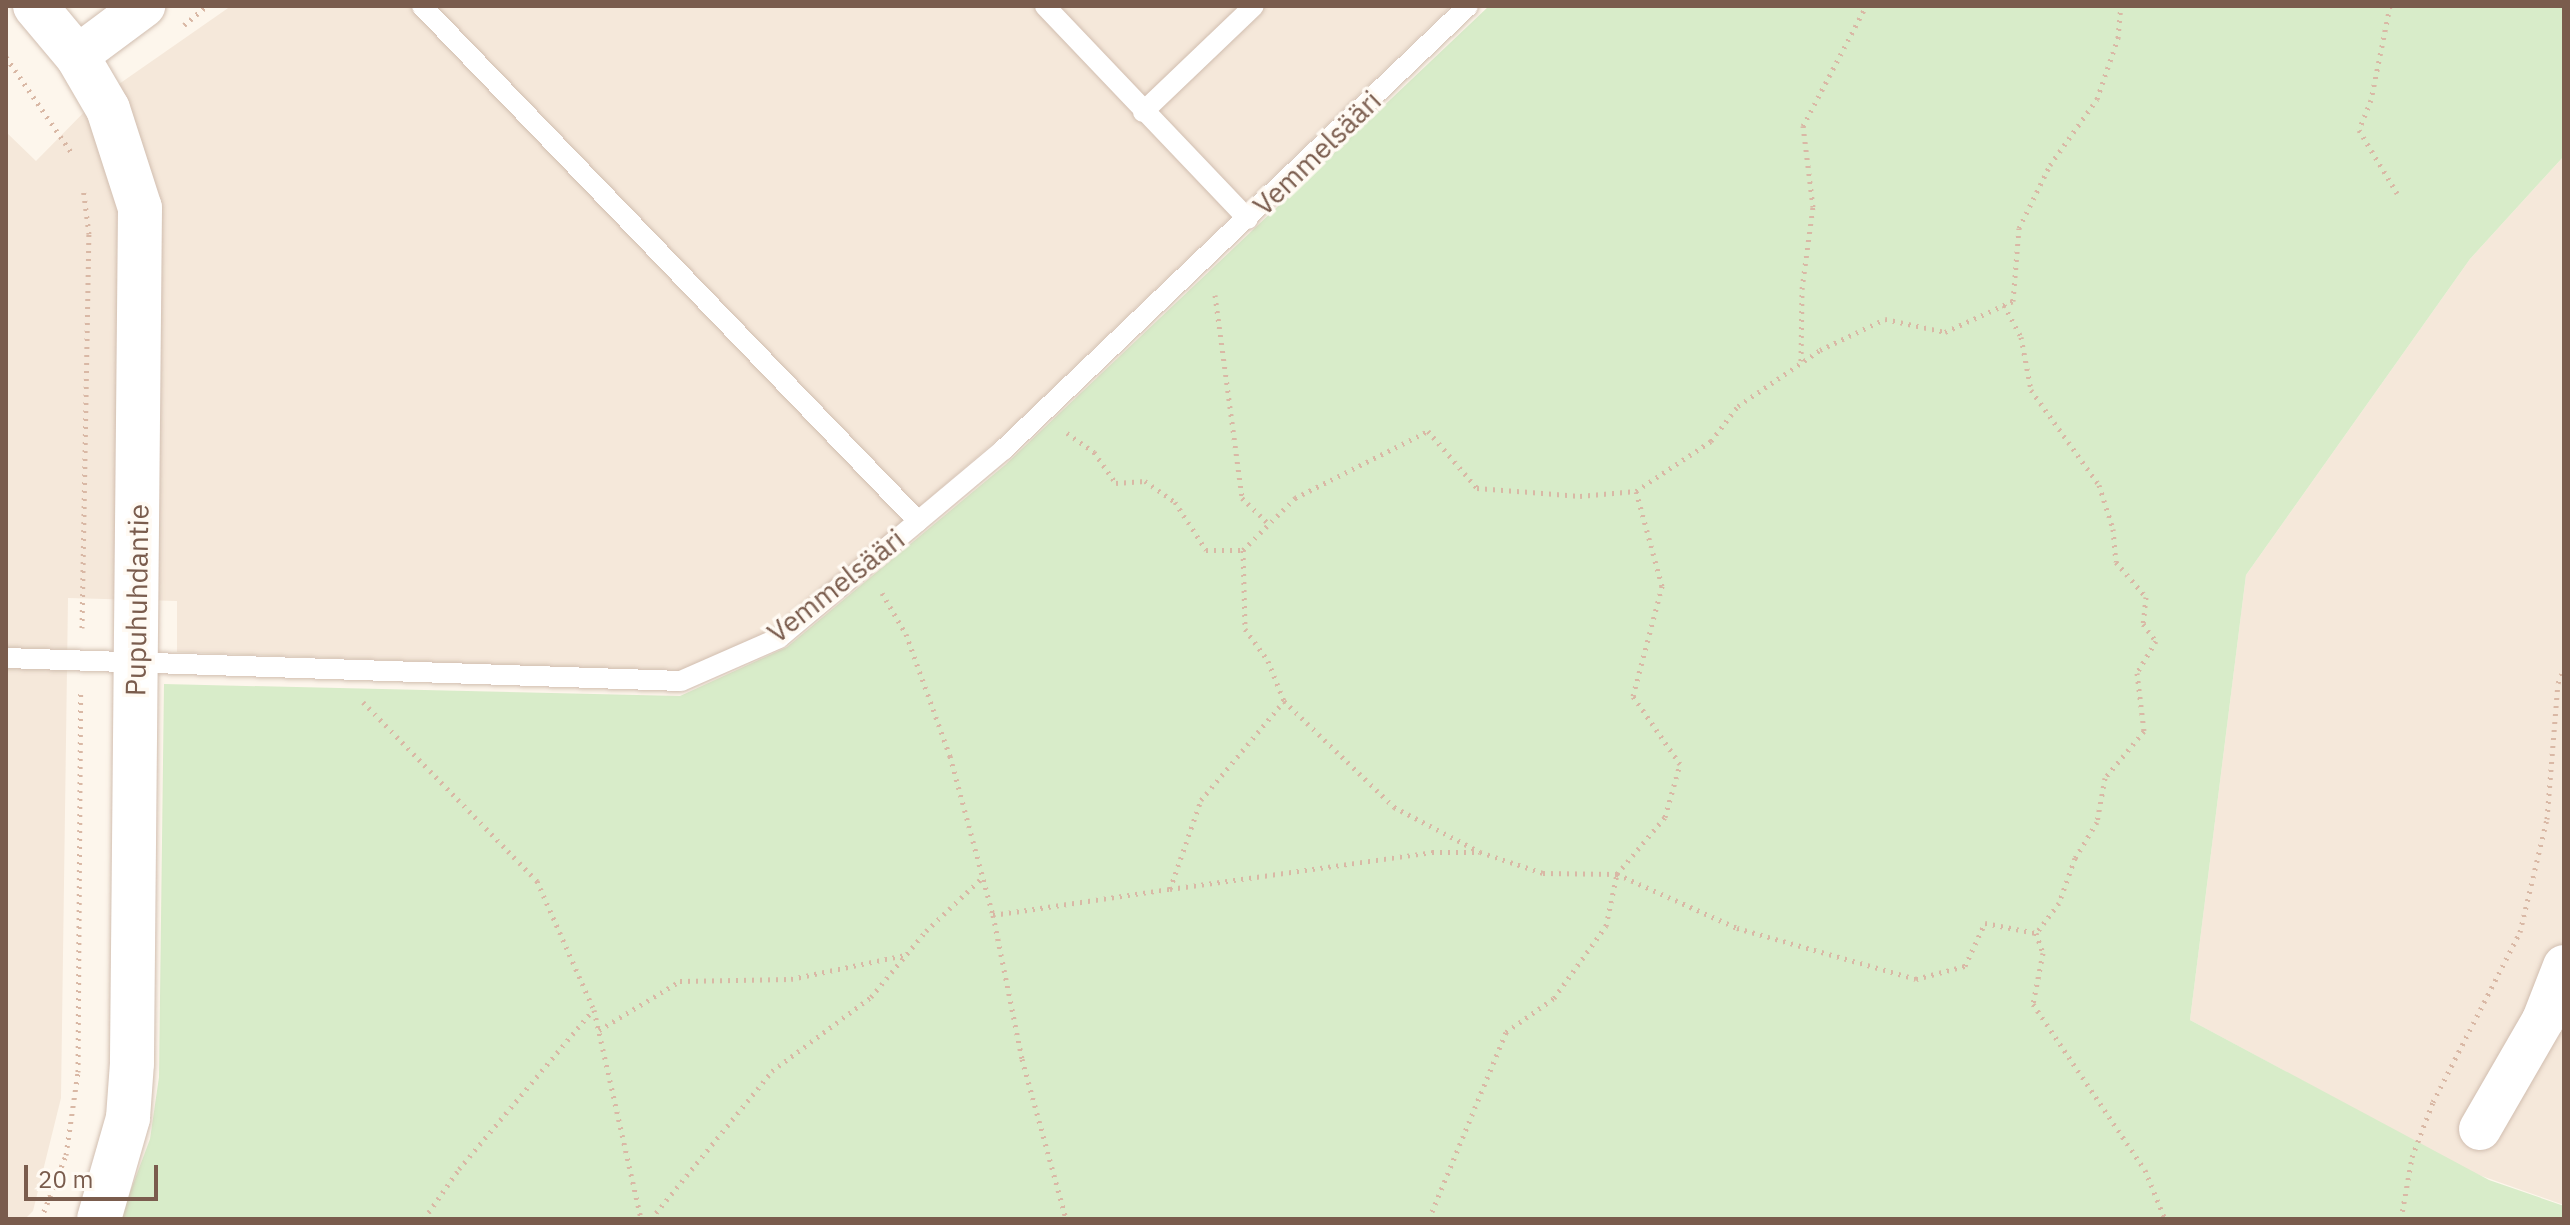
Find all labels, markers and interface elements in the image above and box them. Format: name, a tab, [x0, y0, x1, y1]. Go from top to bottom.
street label: Vemmelsääri	[1246, 84, 1388, 222]
street label: Pupuhuhdantie	[119, 504, 155, 696]
street label: Vemmelsääri	[761, 522, 911, 650]
scale bar	[28, 1149, 162, 1199]
text: 20 m	[38, 1163, 93, 1195]

